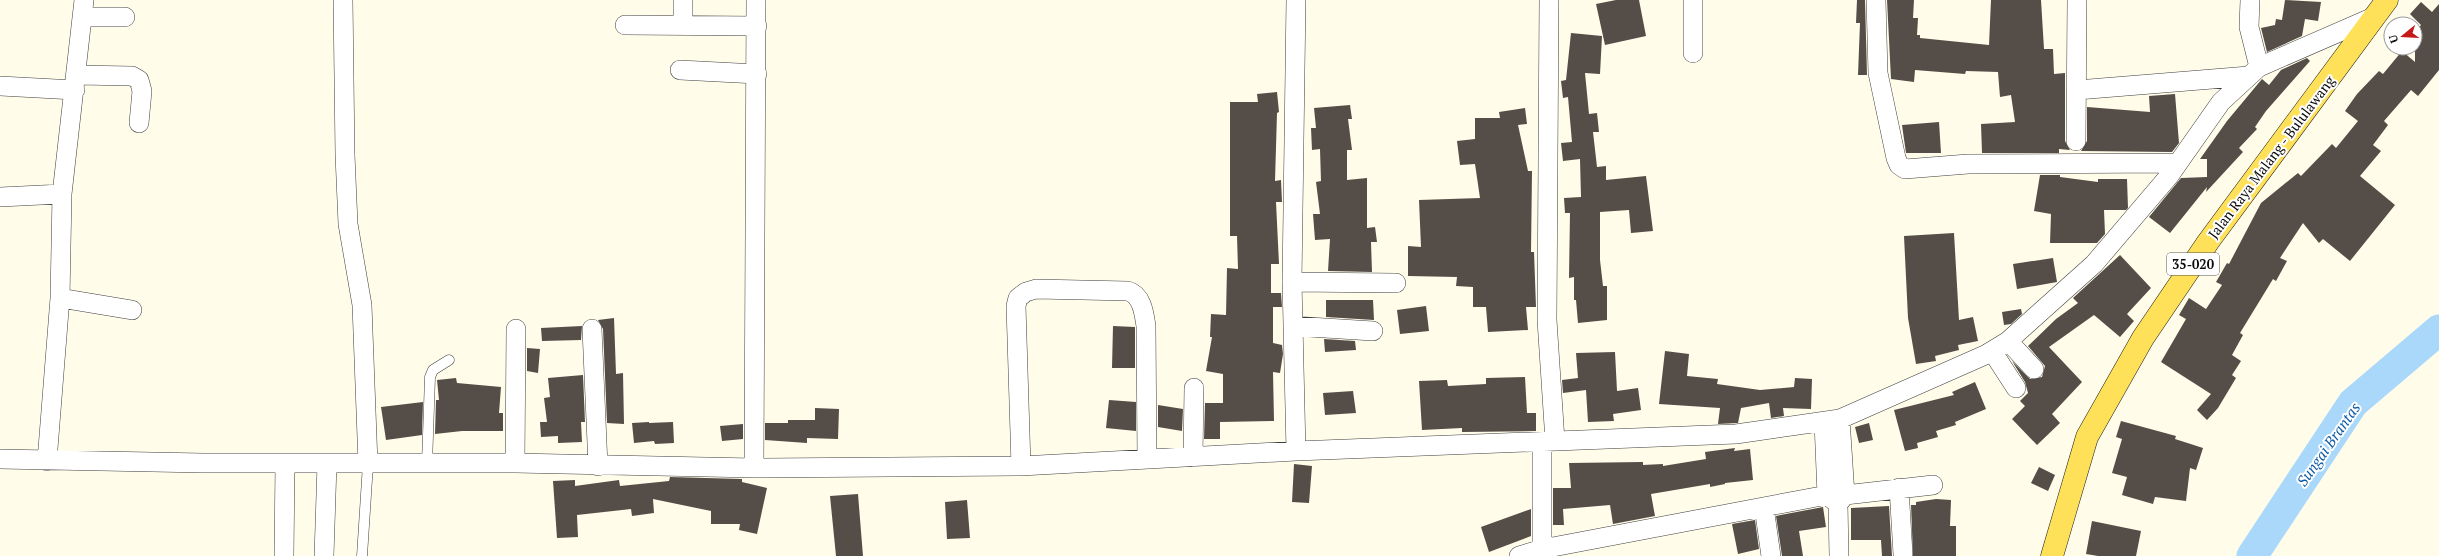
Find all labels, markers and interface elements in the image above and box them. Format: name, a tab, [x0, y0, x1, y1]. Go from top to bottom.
north arrow	[2383, 16, 2423, 56]
text: U	[2386, 33, 2401, 45]
street label: Jalan Raya Malang - Bululawang	[2203, 71, 2339, 242]
road number: 35-020	[2167, 253, 2219, 275]
water label: Sungai Brantas	[2292, 398, 2364, 490]

